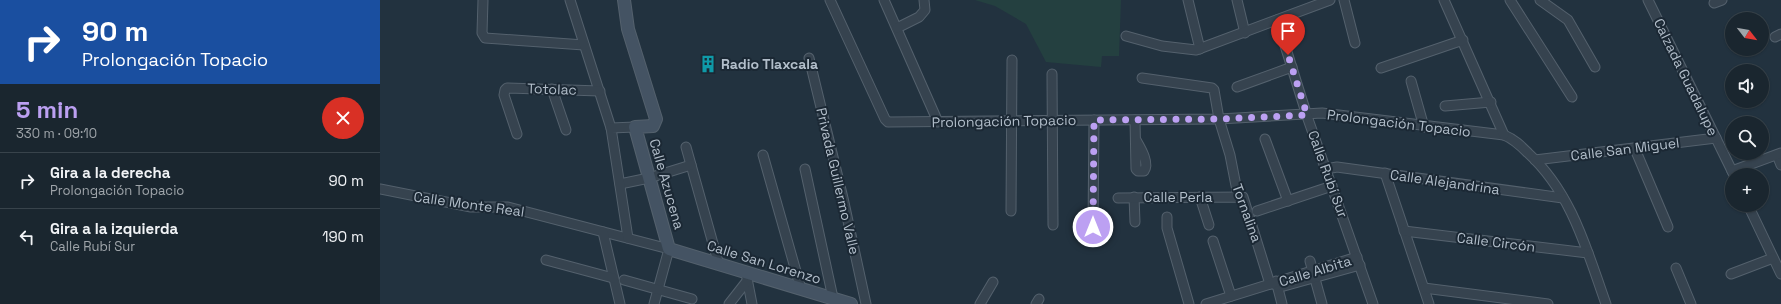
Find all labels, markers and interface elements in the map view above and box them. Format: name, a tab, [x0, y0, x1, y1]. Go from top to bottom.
north arrow	[1725, 12, 1769, 56]
map controls	[1725, 12, 1769, 212]
text: 90 m	[82, 13, 148, 49]
pin	[1271, 14, 1305, 55]
street label: Calzada Guadalupe	[1650, 15, 1722, 139]
icon: right	[16, 16, 68, 68]
icon: arrive	[1277, 20, 1299, 42]
text: Prolongación Topacio	[82, 48, 268, 71]
building icon: Radio Tlaxcala	[698, 54, 718, 74]
place label: Radio Tlaxcala	[721, 55, 818, 73]
button: sound	[1725, 64, 1769, 108]
street label: Totolac	[527, 79, 577, 99]
text: 5 min	[16, 94, 78, 125]
button: close	[322, 97, 364, 139]
street label: Prolongación Topacio	[1326, 105, 1472, 141]
street label: Privada Guillermo Valle	[812, 106, 864, 256]
street label: Prolongación Topacio	[932, 111, 1076, 131]
button: search	[1725, 116, 1769, 160]
text: 330 m · 09:10	[16, 125, 97, 142]
street label: Calle Rubí Sur	[1304, 128, 1352, 220]
street label: Calle San Miguel	[1570, 133, 1680, 165]
street label: Calle Azucena	[645, 137, 689, 231]
text: Gira a la derecha	[50, 163, 170, 182]
street label: Calle Alejandrina	[1389, 165, 1501, 199]
button: +	[1725, 168, 1769, 212]
icon: right	[16, 170, 38, 192]
text: 90 m	[328, 171, 364, 190]
street label: Tornalina	[1228, 181, 1266, 245]
text: Prolongación Topacio	[50, 182, 184, 199]
street label: Calle Monte Real	[412, 187, 526, 221]
street label: Calle Perla	[1143, 188, 1213, 206]
position arrow	[1072, 206, 1114, 248]
text: Gira a la izquierda	[50, 219, 178, 238]
icon: left	[16, 226, 38, 248]
text: 190 m	[322, 227, 364, 246]
street label: Calle Circón	[1456, 228, 1536, 256]
street label: Calle San Lorenzo	[705, 236, 823, 288]
text: Calle Rubí Sur	[50, 238, 135, 255]
street label: Calle Albita	[1277, 251, 1353, 291]

